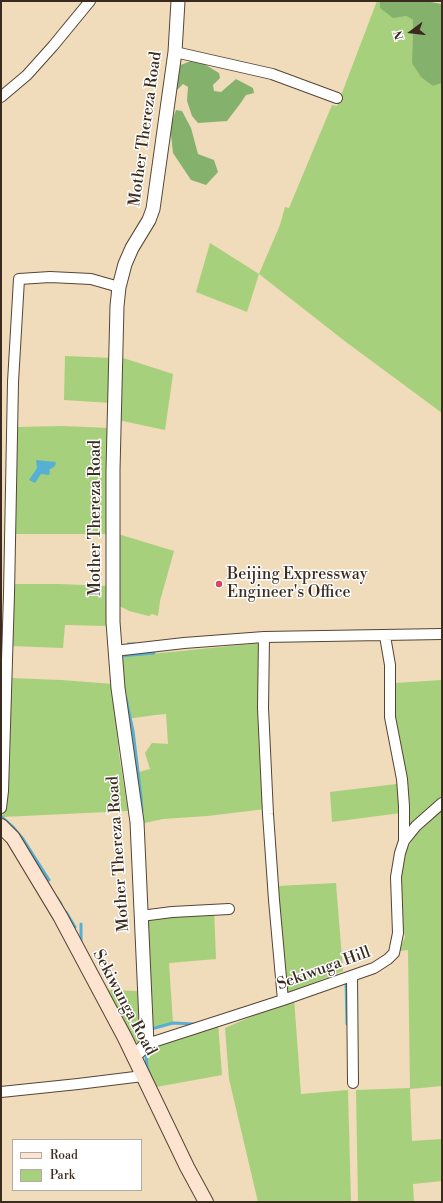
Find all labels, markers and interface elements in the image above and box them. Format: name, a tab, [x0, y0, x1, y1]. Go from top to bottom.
north arrow	[391, 12, 431, 52]
text: N	[392, 29, 407, 41]
street label: Mother Thereza Road	[126, 50, 166, 208]
street label: Mother Thereza Road	[86, 440, 106, 596]
place label: Beijing Expressway Engineer's Office	[227, 565, 367, 603]
marker: Beijing Expressway Engineer's Office	[214, 579, 224, 589]
street label: Mother Thereza Road	[104, 775, 134, 933]
street label: Sekiwuga Hill	[275, 943, 373, 995]
street label: Sekiwunga Road	[88, 947, 160, 1059]
legend	[12, 1139, 142, 1191]
text: Road	[50, 1148, 78, 1163]
text: Park	[50, 1168, 75, 1183]

